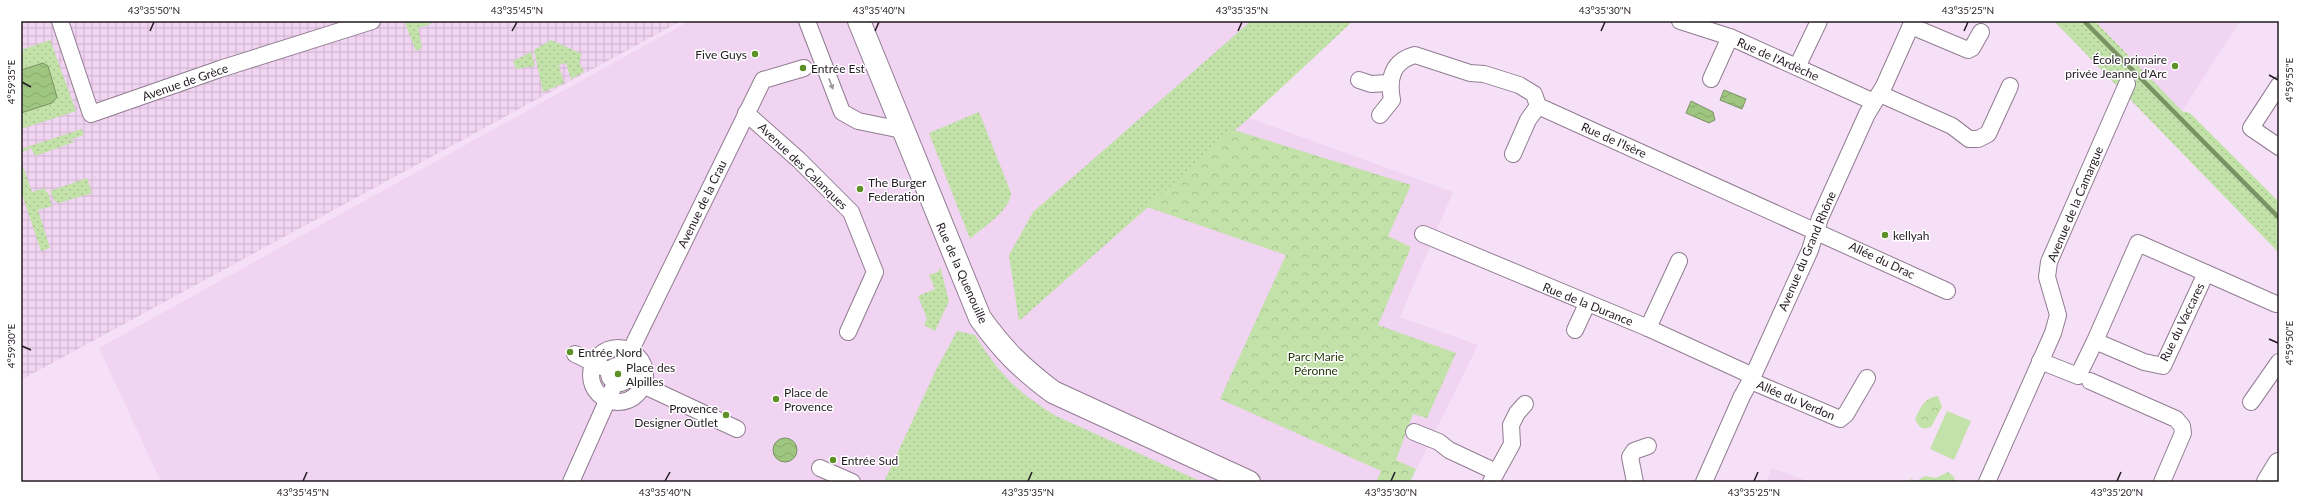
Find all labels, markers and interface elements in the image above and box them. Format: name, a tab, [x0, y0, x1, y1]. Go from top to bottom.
text: 43°35'50"N	[128, 4, 180, 16]
text: 43°35'45"N	[491, 4, 543, 16]
text: 43°35'40"N	[853, 4, 905, 16]
text: 43°35'35"N	[1216, 4, 1268, 16]
text: 43°35'30"N	[1579, 4, 1631, 16]
text: 43°35'25"N	[1942, 4, 1994, 16]
street label: Rue de l'Ardèche	[1735, 34, 1821, 84]
place label: Five Guys	[695, 47, 747, 62]
marker: Five Guys	[750, 49, 760, 59]
place label: École primaire privée Jeanne d'Arc	[2065, 52, 2167, 81]
text: 4°59'55"E	[2283, 57, 2295, 102]
text: 4°59'35"E	[5, 59, 17, 104]
street label: Avenue de Grèce	[140, 60, 230, 104]
place label: Entrée Est	[811, 61, 866, 76]
marker: École primaire privée Jeanne d'Arc	[2170, 61, 2180, 71]
marker: Entrée Est	[798, 63, 808, 73]
one-way arrow	[828, 78, 834, 90]
street label: Avenue des Calanques	[755, 119, 851, 213]
street label: Rue de l'Isère	[1579, 119, 1649, 161]
street label: Avenue de la Camargue	[2044, 144, 2106, 264]
street label: Avenue de la Crau	[674, 158, 730, 250]
place label: The Burger Federation	[868, 175, 927, 204]
marker: The Burger Federation	[855, 184, 865, 194]
street label: Avenue du Grand Rhône	[1775, 189, 1839, 313]
street label: Rue de la Quenouille	[933, 220, 991, 326]
place label: kellyah	[1893, 228, 1929, 243]
marker: kellyah	[1880, 230, 1890, 240]
street label: Allée du Drac	[1847, 238, 1918, 282]
street label: Rue de la Durance	[1541, 279, 1635, 329]
street label: Rue du Vaccares	[2156, 280, 2208, 364]
text: 4°59'50"E	[2283, 320, 2295, 365]
text: 4°59'30"E	[5, 323, 17, 368]
place label: Entrée Nord	[578, 345, 642, 360]
marker: Entrée Nord	[565, 347, 575, 357]
park label: Parc Marie Péronne	[1288, 349, 1344, 378]
place label: Place des Alpilles	[626, 360, 675, 389]
marker: Place des Alpilles	[613, 369, 623, 379]
street label: Allée du Verdon	[1755, 377, 1837, 423]
place label: Place de Provence	[784, 385, 833, 414]
marker: Place de Provence	[771, 394, 781, 404]
place label: Provence Designer Outlet	[634, 401, 719, 430]
marker: Provence Designer Outlet	[721, 410, 731, 420]
place label: Entrée Sud	[841, 453, 898, 468]
marker: Entrée Sud	[828, 455, 838, 465]
text: 43°35'45"N	[277, 486, 329, 498]
text: 43°35'40"N	[639, 486, 691, 498]
text: 43°35'35"N	[1002, 486, 1054, 498]
text: 43°35'30"N	[1365, 486, 1417, 498]
text: 43°35'25"N	[1728, 486, 1780, 498]
text: 43°35'20"N	[2091, 486, 2143, 498]

